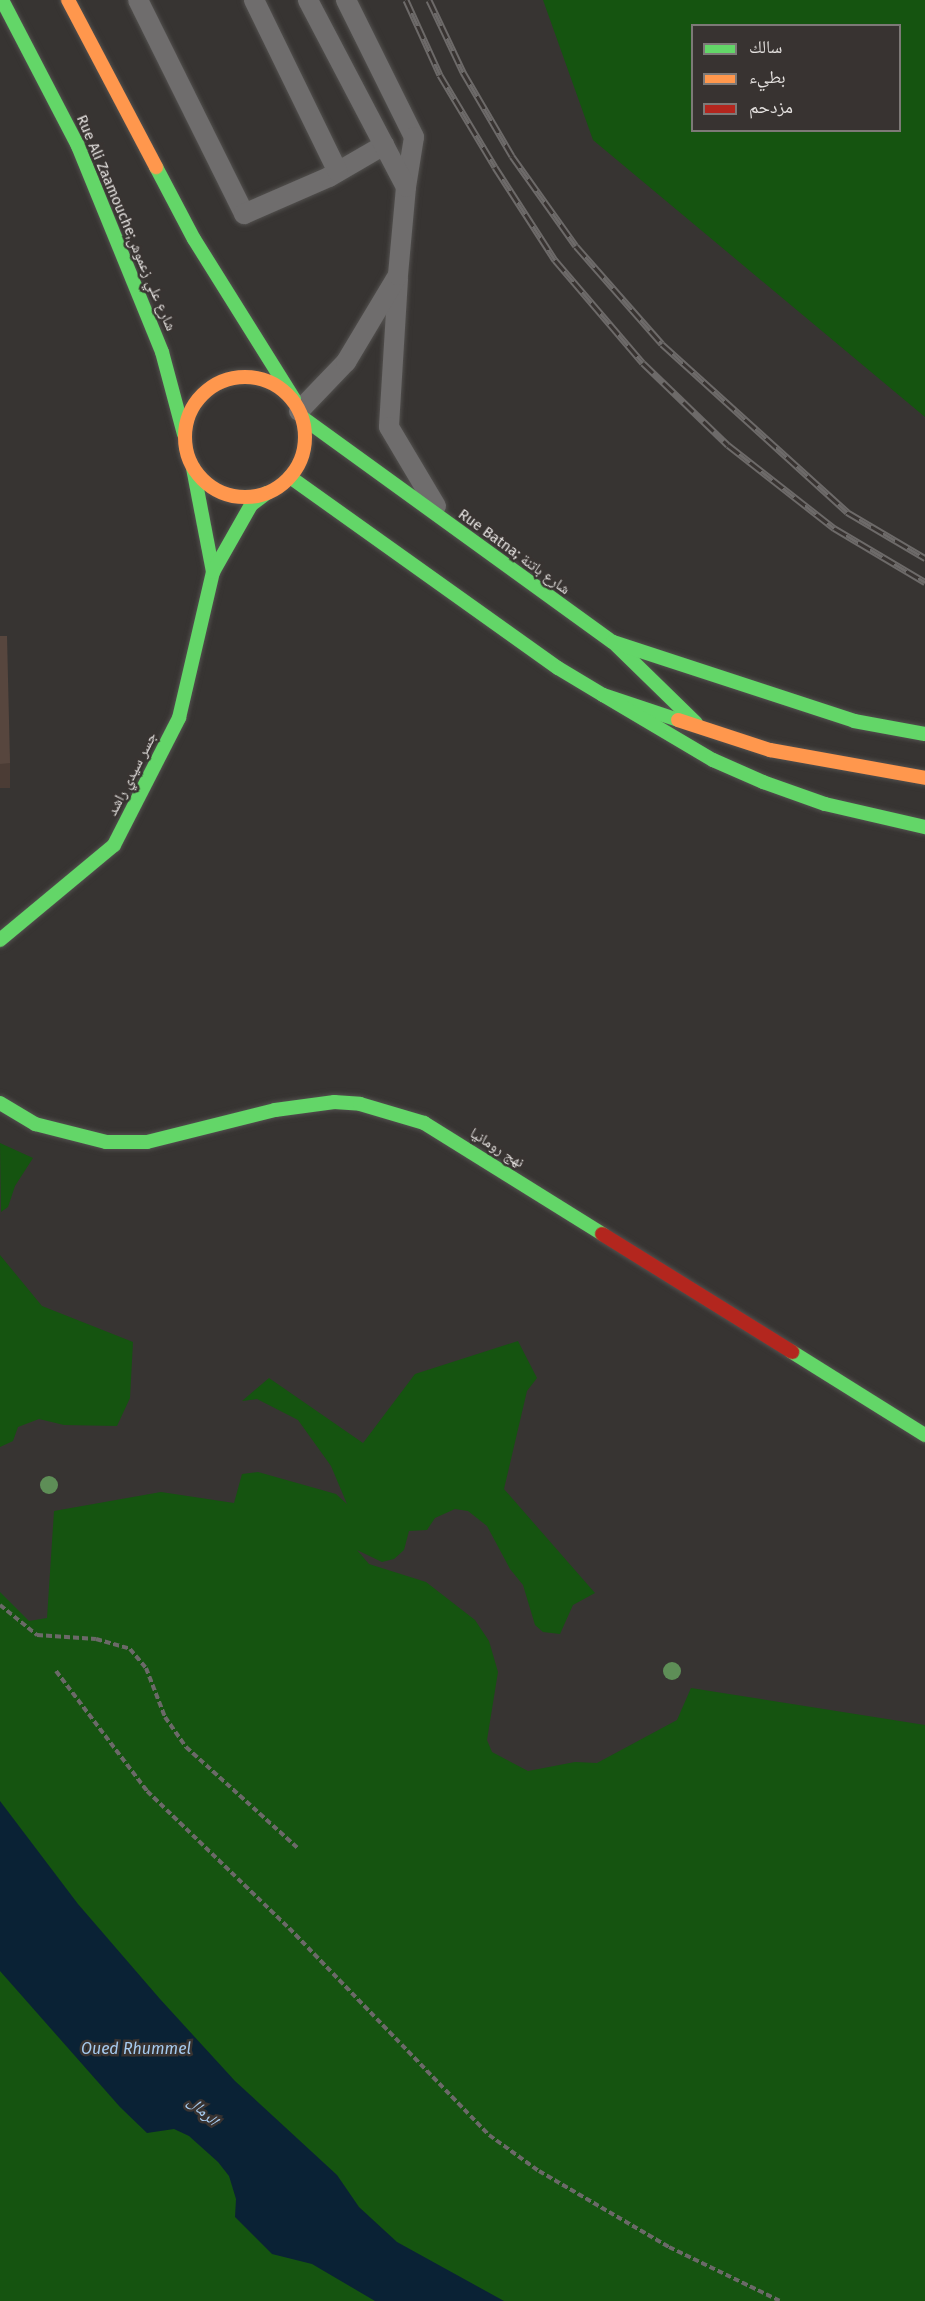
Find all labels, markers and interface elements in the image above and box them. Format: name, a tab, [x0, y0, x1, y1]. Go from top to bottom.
legend	[691, 24, 901, 132]
text: سالك	[749, 36, 782, 58]
text: بطيء	[749, 66, 786, 88]
text: مزدحم	[749, 96, 793, 118]
street label: Rue Ali Zaamouche;شارع علي زعموش	[72, 112, 180, 334]
street label: Rue Batna; شارع باتنة	[455, 505, 573, 599]
street label: جسر سيدي راشد	[103, 729, 161, 819]
street label: نهج رومانيا	[467, 1124, 527, 1172]
water label: Oued Rhummel	[81, 2039, 191, 2059]
water label: الرمال	[184, 2092, 222, 2130]

